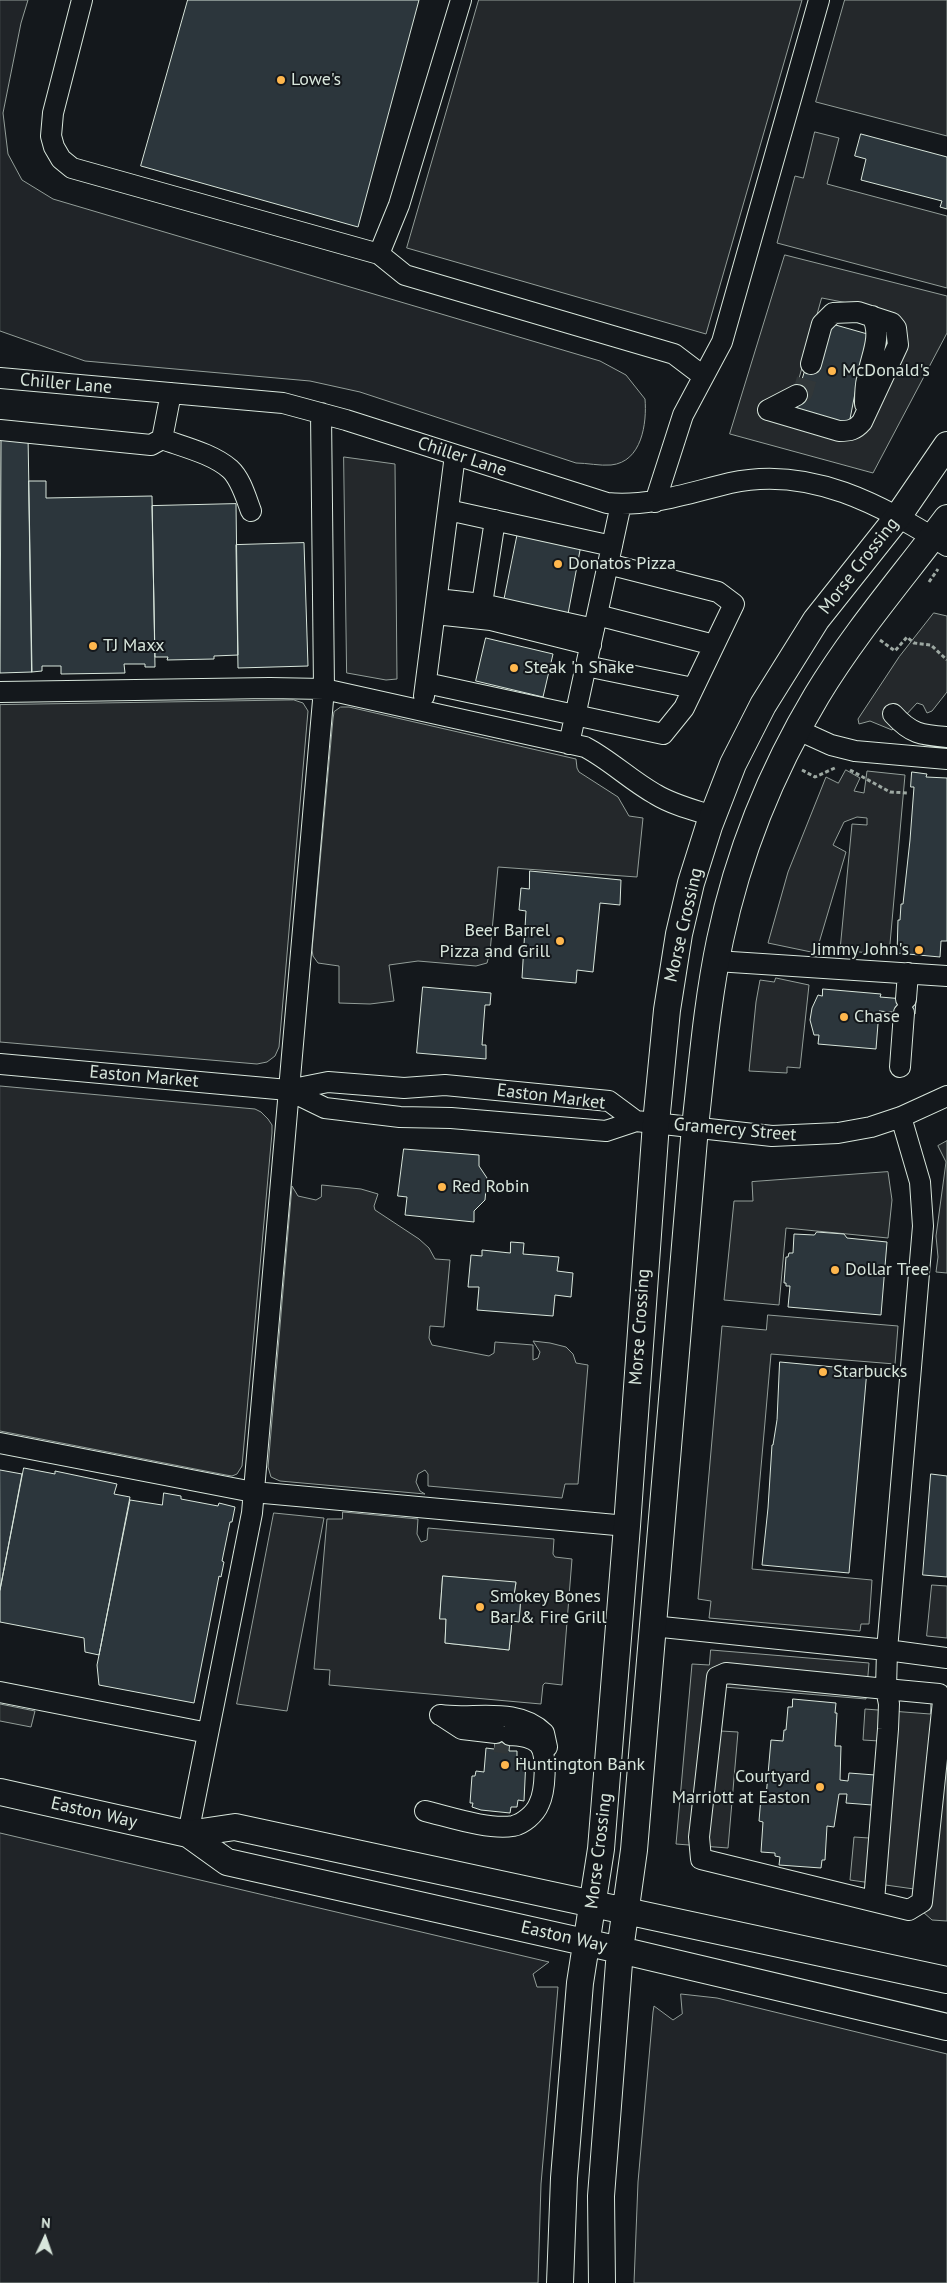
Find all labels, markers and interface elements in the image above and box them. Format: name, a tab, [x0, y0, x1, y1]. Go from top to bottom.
place label: Lowe's	[291, 69, 341, 91]
marker: Lowe's	[275, 74, 287, 86]
place label: McDonald's	[842, 360, 930, 382]
marker: McDonald's	[826, 365, 838, 377]
street label: Chiller Lane	[19, 369, 113, 399]
street label: Chiller Lane	[415, 432, 509, 482]
street label: Morse Crossing	[815, 513, 903, 619]
place label: Donatos Pizza	[568, 553, 676, 575]
marker: Donatos Pizza	[552, 558, 564, 570]
place label: TJ Maxx	[103, 635, 164, 657]
marker: TJ Maxx	[87, 640, 99, 652]
place label: Steak 'n Shake	[524, 657, 634, 679]
marker: Steak 'n Shake	[508, 662, 520, 674]
street label: Morse Crossing	[660, 866, 708, 984]
place label: Beer Barrel Pizza and Grill	[440, 920, 550, 962]
marker: Beer Barrel Pizza and Grill	[554, 935, 566, 947]
place label: Jimmy John's	[812, 939, 909, 961]
marker: Jimmy John's	[913, 944, 925, 956]
place label: Chase	[854, 1006, 900, 1028]
marker: Chase	[838, 1011, 850, 1023]
street label: Easton Market	[89, 1061, 199, 1093]
street label: Easton Market	[495, 1080, 607, 1114]
street label: Gramercy Street	[673, 1114, 797, 1146]
place label: Red Robin	[452, 1176, 529, 1198]
marker: Red Robin	[436, 1181, 448, 1193]
place label: Dollar Tree	[845, 1259, 929, 1281]
marker: Dollar Tree	[829, 1264, 841, 1276]
street label: Morse Crossing	[625, 1268, 655, 1386]
place label: Starbucks	[833, 1361, 907, 1383]
marker: Starbucks	[817, 1366, 829, 1378]
place label: Smokey Bones Bar & Fire Grill	[490, 1586, 606, 1628]
marker: Smokey Bones Bar & Fire Grill	[474, 1601, 486, 1613]
place label: Huntington Bank	[515, 1754, 645, 1776]
marker: Huntington Bank	[499, 1759, 511, 1771]
place label: Courtyard Marriott at Easton	[672, 1766, 810, 1808]
marker: Courtyard Marriott at Easton	[814, 1781, 826, 1793]
street label: Morse Crossing	[581, 1792, 617, 1910]
street label: Easton Way	[49, 1793, 139, 1833]
street label: Easton Way	[519, 1917, 609, 1957]
north arrow	[20, 2213, 70, 2263]
text: N	[41, 2214, 51, 2232]

